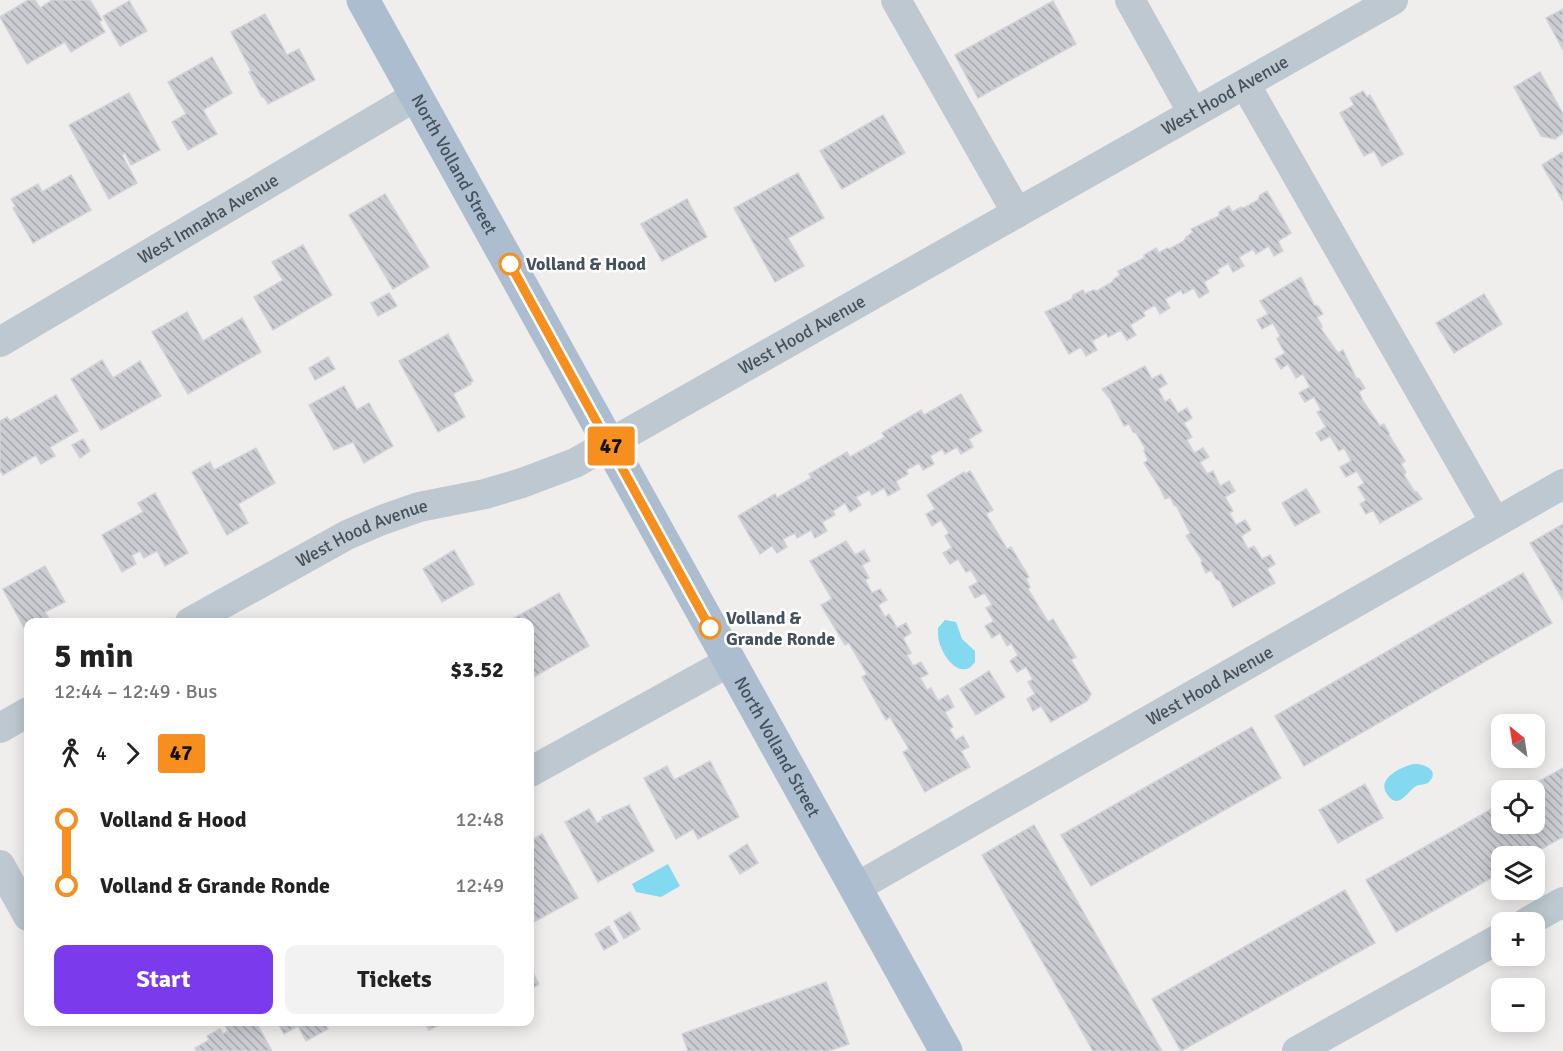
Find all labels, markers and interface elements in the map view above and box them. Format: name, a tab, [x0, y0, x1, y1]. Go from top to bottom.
street label: West Hood Avenue	[1157, 51, 1292, 140]
street label: North Volland Street	[406, 90, 502, 239]
street label: West Imnaha Avenue	[134, 169, 283, 269]
marker: Volland & Hood	[499, 253, 521, 275]
place label: Volland & Hood	[526, 253, 646, 275]
street label: West Hood Avenue	[734, 290, 869, 379]
line badge: 47	[584, 426, 638, 466]
text: 47	[600, 433, 622, 459]
street label: West Hood Avenue	[292, 495, 429, 572]
place label: Volland & Grande Ronde	[726, 607, 835, 650]
marker: Volland & Grande Ronde	[699, 617, 721, 639]
text: 5 min	[54, 636, 134, 677]
street label: West Hood Avenue	[1142, 641, 1277, 731]
text: $3.52	[450, 656, 504, 683]
street label: North Volland Street	[729, 673, 825, 821]
text: 12:44 – 12:49 · Bus	[54, 679, 217, 704]
north arrow	[1491, 714, 1545, 768]
map controls	[1491, 714, 1545, 1032]
icon: walk	[54, 737, 87, 770]
icon: forward	[116, 737, 149, 770]
text: 47	[170, 740, 193, 766]
text: 4	[96, 741, 107, 766]
button: locate	[1491, 780, 1545, 834]
text: Volland & Hood	[100, 806, 247, 833]
text: 12:48	[455, 807, 504, 832]
button: layers	[1491, 846, 1545, 900]
text: Volland & Grande Ronde	[100, 872, 330, 899]
text: 12:49	[455, 873, 504, 898]
button: +	[1491, 912, 1545, 966]
button: Start	[54, 945, 273, 1014]
button: Tickets	[285, 945, 504, 1014]
button: −	[1491, 978, 1545, 1032]

